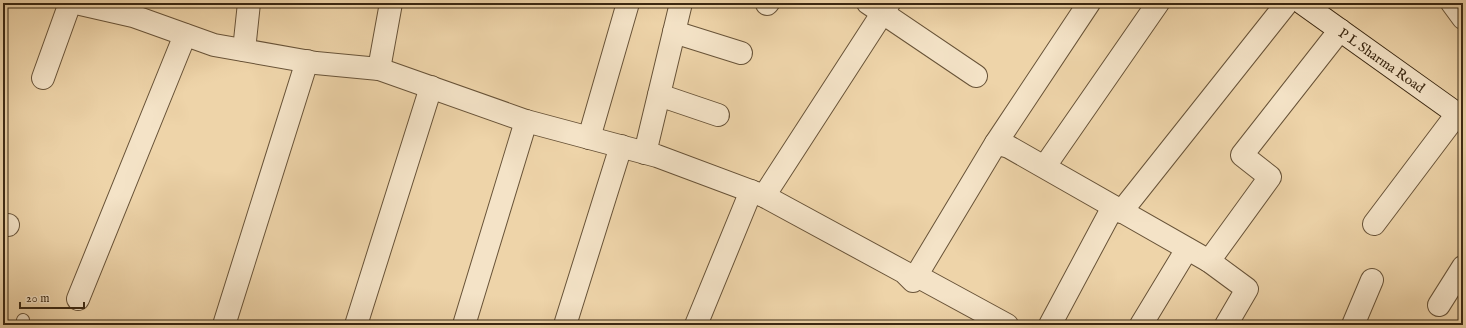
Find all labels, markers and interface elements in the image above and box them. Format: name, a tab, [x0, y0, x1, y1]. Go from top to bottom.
street label: P L Sharma Road	[1335, 24, 1429, 98]
scale bar	[20, 284, 84, 310]
text: 20 m	[26, 291, 49, 306]

